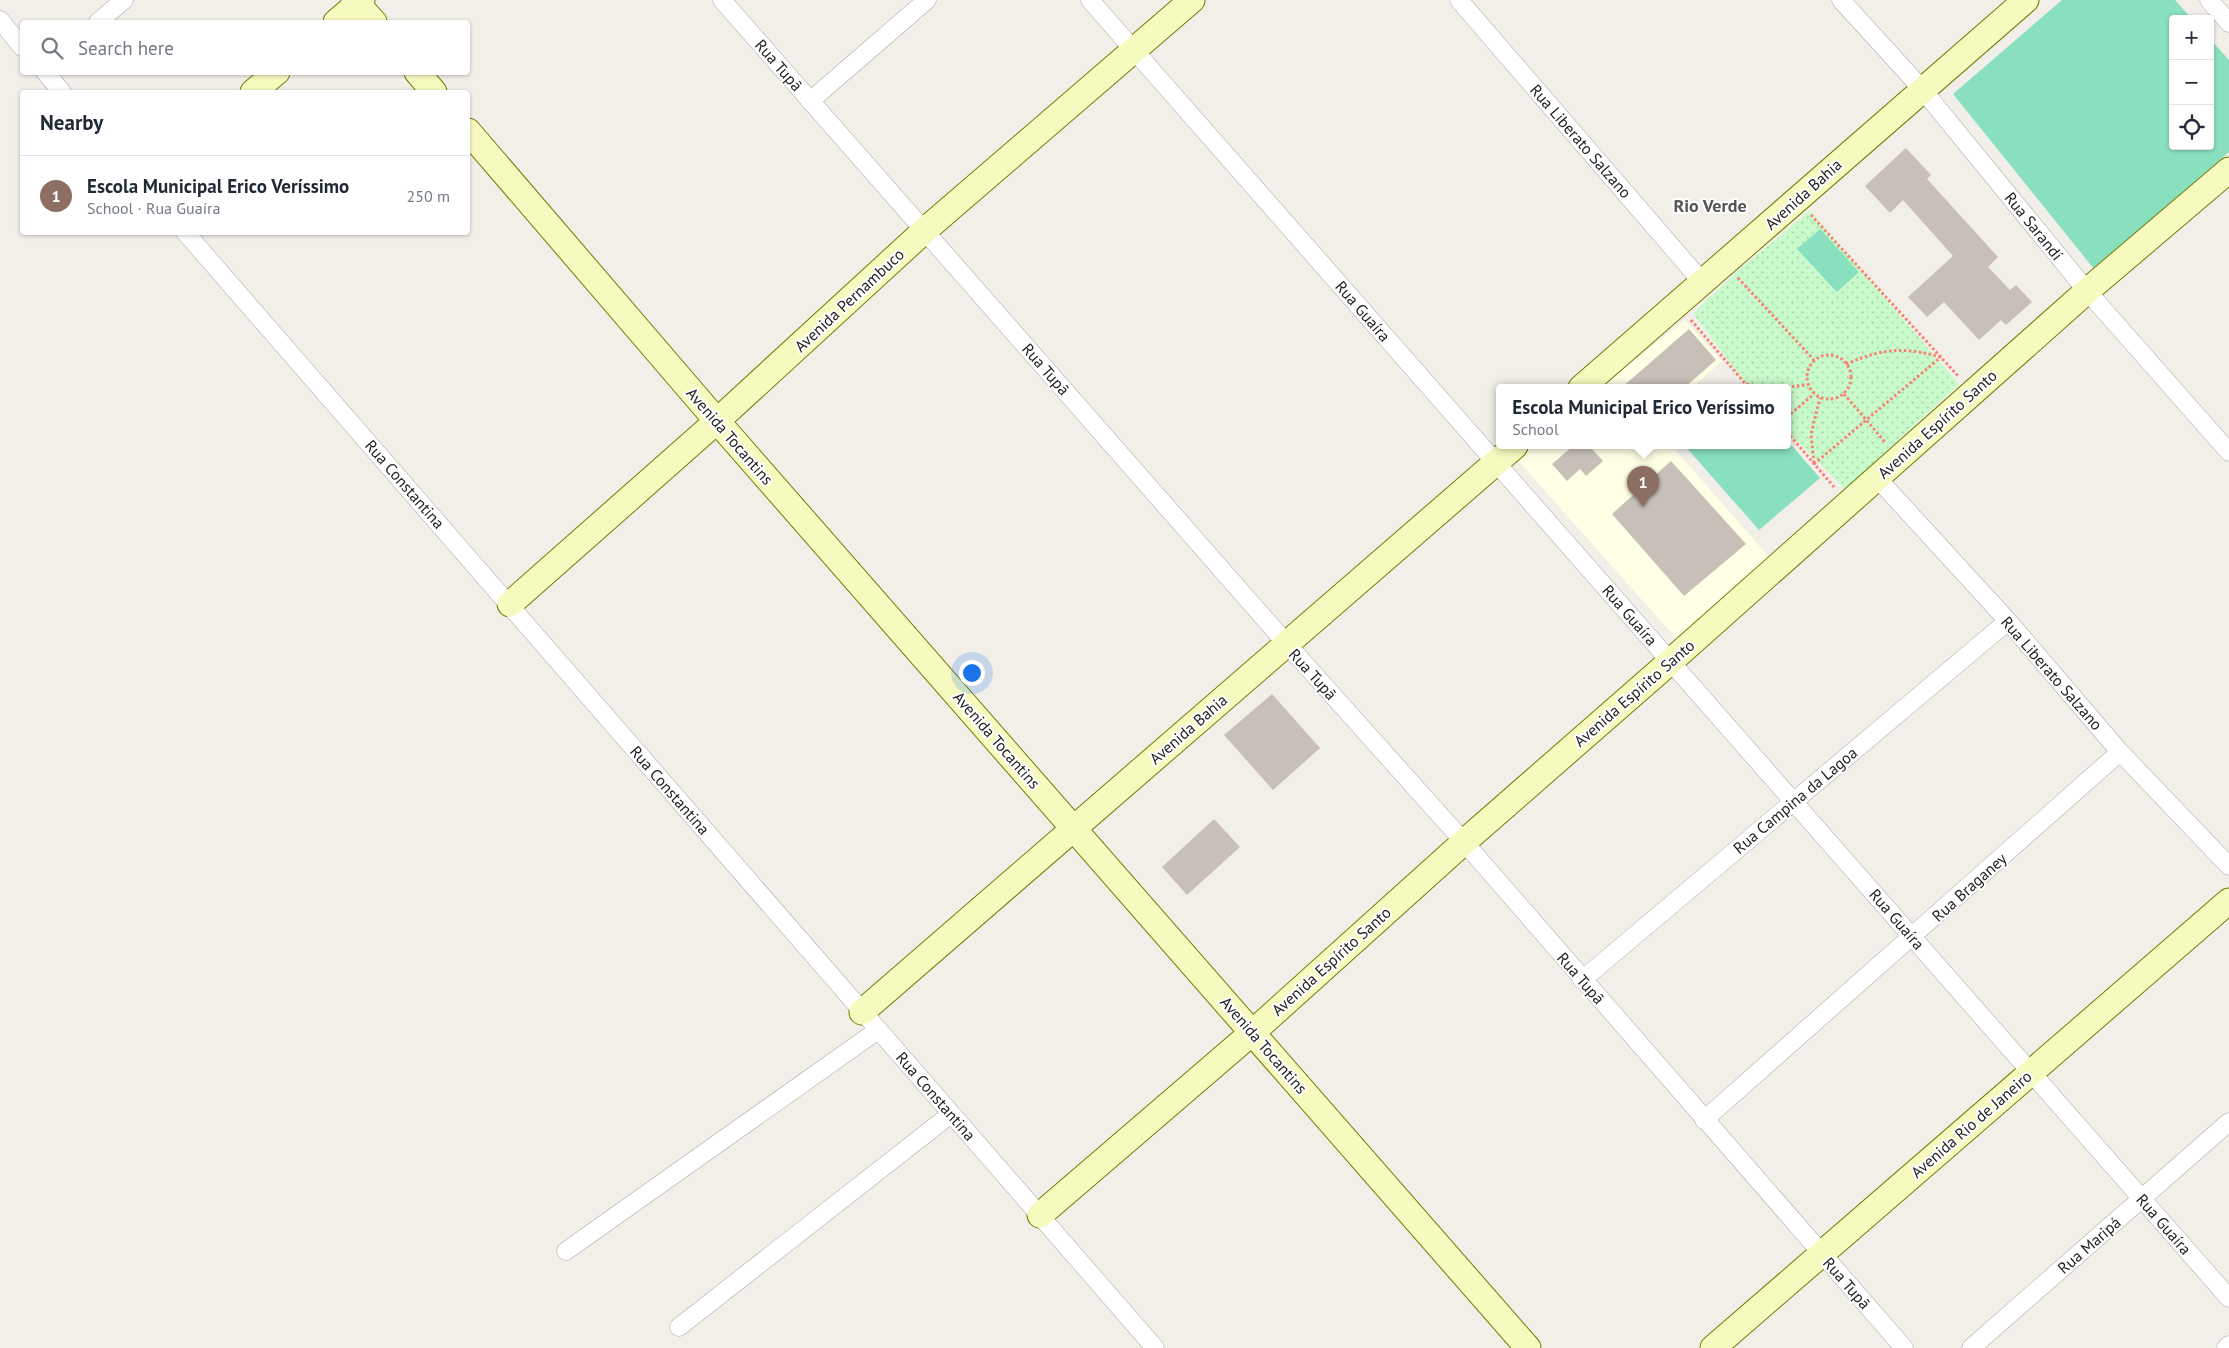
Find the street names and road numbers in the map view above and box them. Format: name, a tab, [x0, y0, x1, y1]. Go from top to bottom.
street label: Rua Tupã	[751, 35, 807, 95]
street label: Rua Liberato Salzano	[1526, 80, 1636, 202]
street label: Avenida Bahia	[1760, 154, 1846, 234]
street label: Rua Sarandí	[2001, 188, 2067, 264]
street label: Avenida Pernambuco	[790, 244, 908, 356]
street label: Rua Guaíra	[1331, 276, 1395, 346]
street label: Rua Tupã	[1018, 339, 1074, 399]
street label: Avenida Espírito Santo	[1873, 365, 2001, 483]
street label: Avenida Tocantins	[682, 383, 778, 489]
street label: Rua Constantina	[361, 435, 449, 533]
street label: Rua Guaíra	[1598, 580, 1662, 650]
street label: Rua Liberato Salzano	[1997, 612, 2107, 734]
street label: Avenida Espírito Santo	[1570, 635, 1698, 751]
street label: Rua Tupã	[1285, 644, 1341, 704]
street label: Avenida Tocantins	[949, 687, 1045, 793]
street label: Avenida Bahia	[1145, 690, 1231, 768]
street label: Rua Constantina	[626, 741, 714, 839]
street label: Rua Campina da Lagoa	[1729, 742, 1861, 858]
street label: Rua Braganey	[1928, 848, 2011, 926]
street label: Rua Guaíra	[1865, 884, 1929, 954]
street label: Avenida Espírito Santo	[1267, 902, 1395, 1020]
street label: Rua Tupã	[1553, 948, 1609, 1008]
street label: Avenida Tocantins	[1216, 992, 1312, 1098]
street label: Rua Constantina	[892, 1047, 980, 1145]
street label: Avenida Rio de Janeiro	[1906, 1066, 2036, 1182]
street label: Rua Guaíra	[2132, 1189, 2196, 1259]
street label: Rua Maripá	[2053, 1212, 2125, 1278]
street label: Rua Tupã	[1819, 1253, 1875, 1313]

